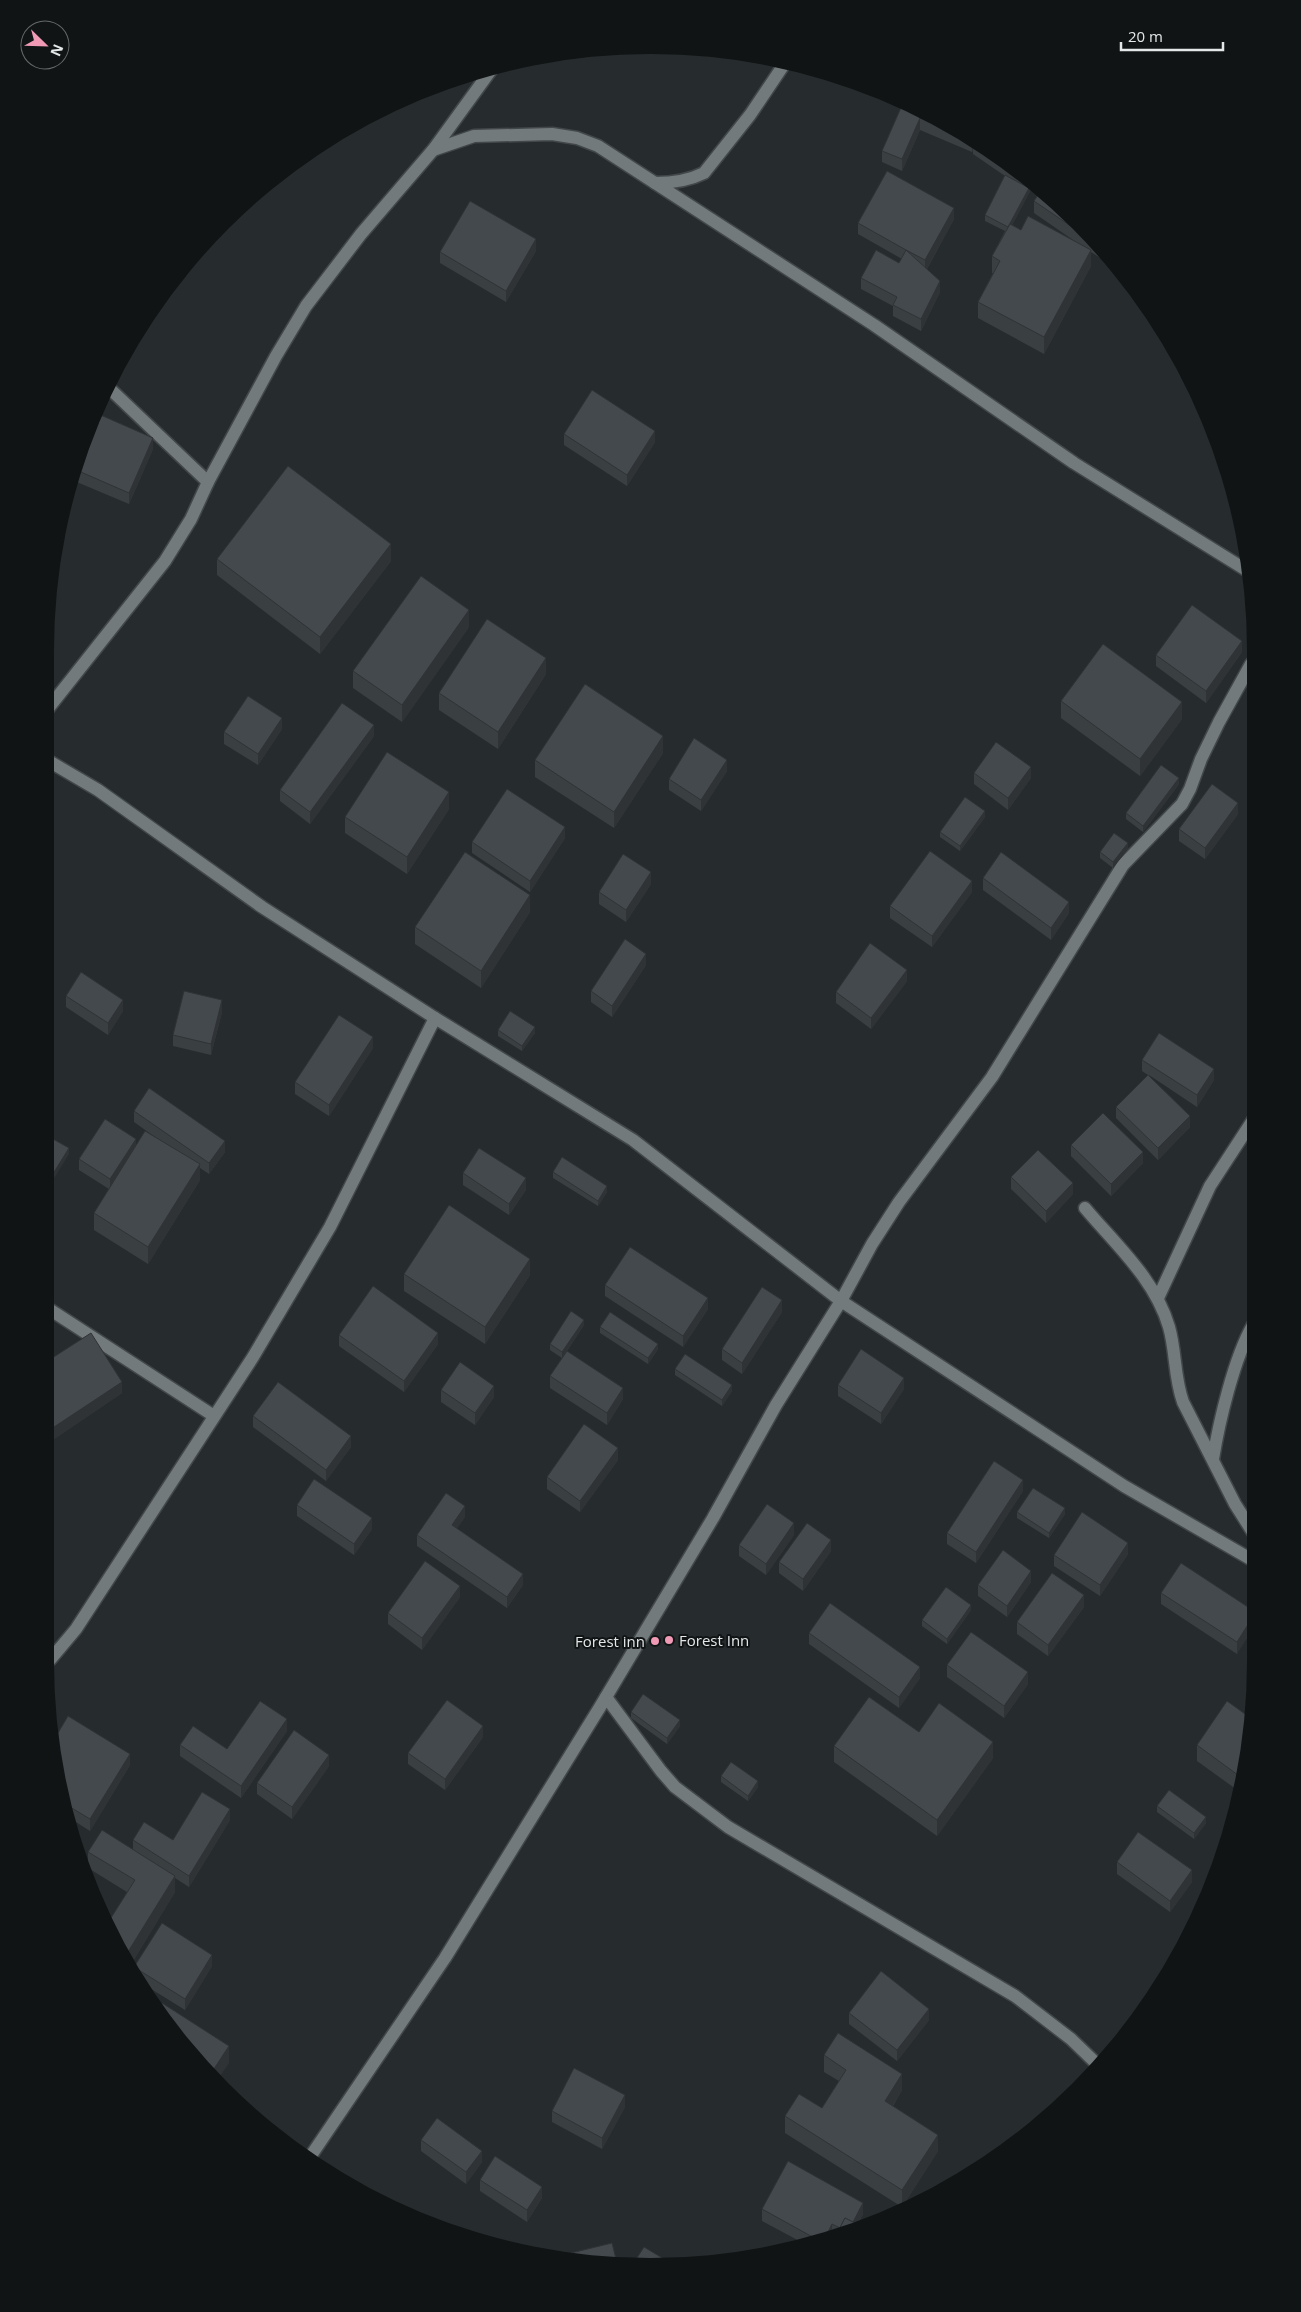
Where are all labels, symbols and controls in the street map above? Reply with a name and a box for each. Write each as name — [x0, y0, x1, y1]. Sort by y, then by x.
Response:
north arrow — [20, 20, 70, 70]
scale bar — [1121, 20, 1224, 52]
text: 20 m — [1128, 26, 1163, 46]
text: N — [46, 41, 68, 59]
place label: Forest Inn — [679, 1630, 749, 1650]
place label: Forest inn — [575, 1631, 645, 1651]
marker: Forest Inn — [663, 1634, 675, 1646]
marker: Forest inn — [649, 1635, 661, 1647]

